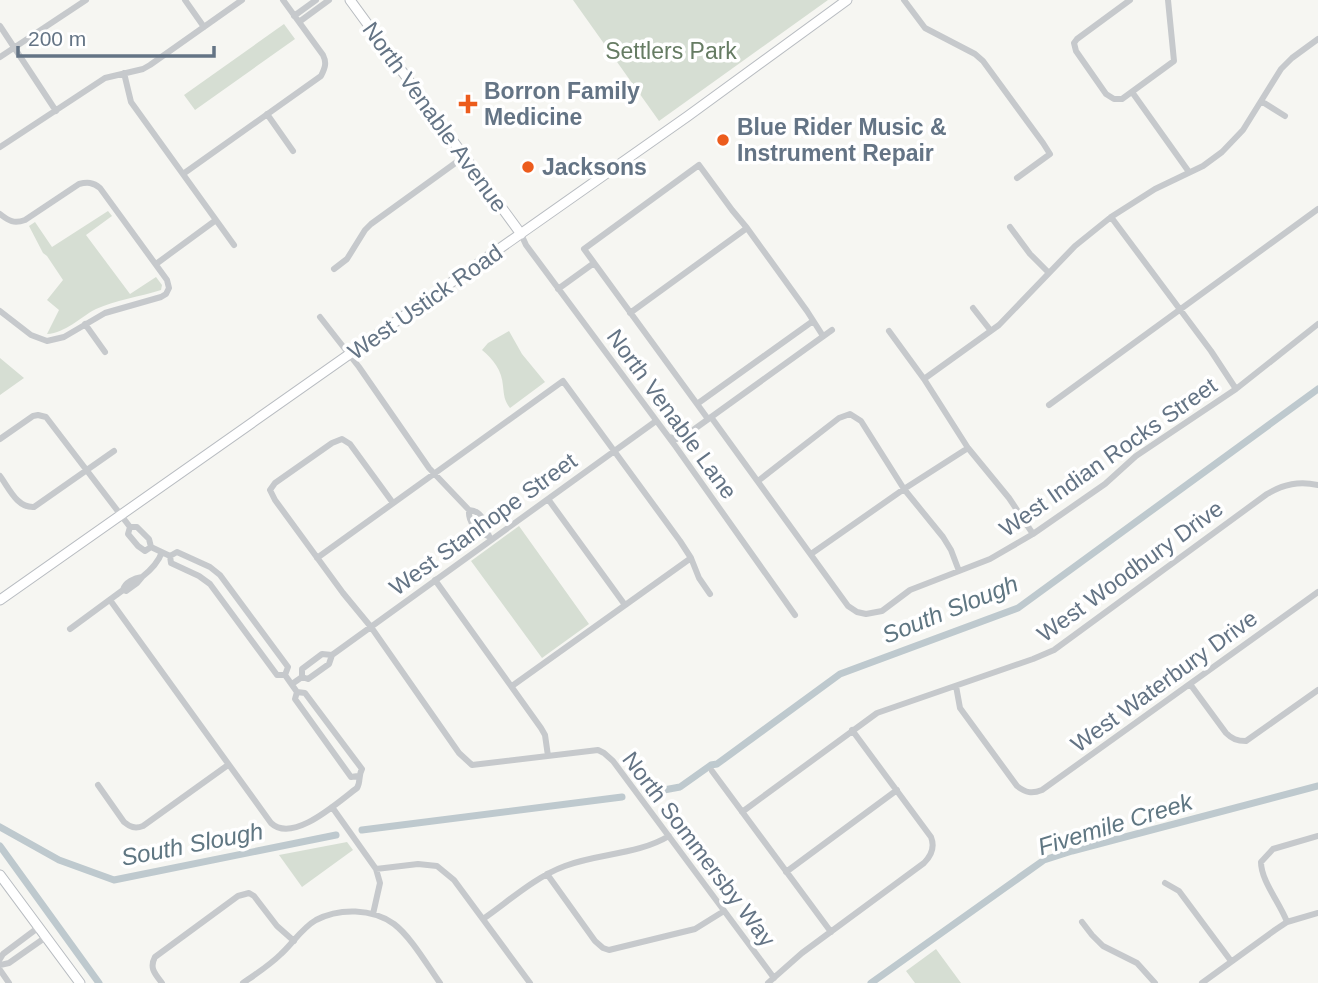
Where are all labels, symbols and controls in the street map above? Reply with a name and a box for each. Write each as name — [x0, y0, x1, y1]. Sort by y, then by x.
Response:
scale bar — [18, 14, 214, 58]
street label: North Venable Avenue — [357, 17, 513, 217]
text: 200 m — [28, 27, 86, 50]
park label: Settlers Park — [605, 38, 737, 64]
place label: Borron Family Medicine — [484, 78, 640, 130]
marker: Borron Family Medicine — [458, 94, 478, 114]
place label: Blue Rider Music & Instrument Repair — [737, 114, 947, 166]
marker: Blue Rider Music & Instrument Repair — [715, 132, 731, 148]
place label: Jacksons — [542, 154, 647, 180]
marker: Jacksons — [520, 159, 536, 175]
street label: West Ustick Road — [343, 239, 507, 365]
street label: North Venable Lane — [602, 324, 742, 504]
street label: West Indian Rocks Street — [994, 372, 1222, 542]
street label: West Stanhope Street — [385, 447, 582, 601]
street label: West Woodbury Drive — [1032, 495, 1228, 647]
water label: South Slough — [878, 569, 1022, 649]
street label: West Waterbury Drive — [1066, 605, 1262, 757]
street label: North Sommersby Way — [617, 747, 781, 952]
water label: Fivemile Creek — [1035, 787, 1197, 860]
water label: South Slough — [119, 817, 265, 871]

